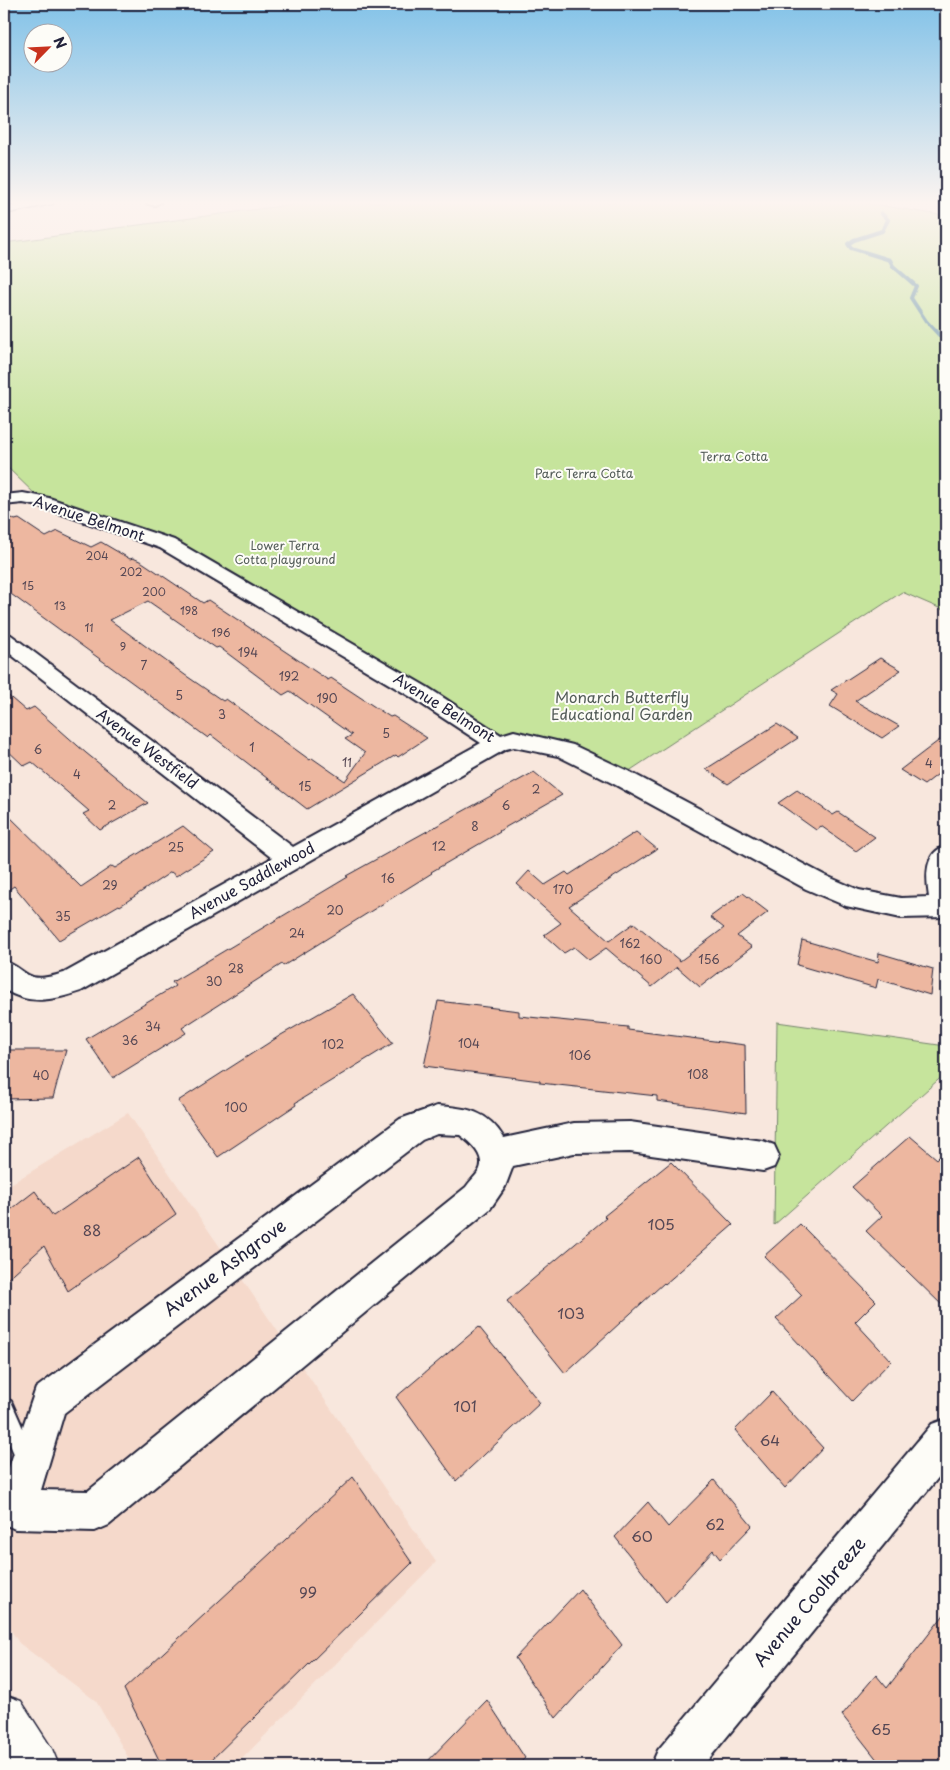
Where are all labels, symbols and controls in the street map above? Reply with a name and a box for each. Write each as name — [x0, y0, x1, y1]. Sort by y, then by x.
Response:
north arrow — [22, 22, 72, 72]
text: N — [48, 33, 72, 52]
park label: Terra Cotta — [700, 447, 769, 465]
park label: Parc Terra Cotta — [535, 464, 634, 482]
street label: Avenue Belmont — [31, 489, 148, 546]
park label: Lower Terra Cotta playground — [234, 536, 336, 568]
house number: 204 — [86, 547, 109, 564]
house number: 202 — [119, 563, 143, 580]
house number: 15 — [22, 577, 34, 594]
house number: 200 — [142, 583, 166, 600]
house number: 13 — [54, 597, 66, 614]
house number: 198 — [180, 602, 198, 619]
house number: 11 — [84, 619, 94, 636]
house number: 196 — [212, 624, 231, 641]
house number: 9 — [120, 638, 126, 655]
house number: 194 — [238, 643, 258, 661]
house number: 7 — [141, 656, 148, 674]
street label: Avenue Belmont — [390, 666, 500, 747]
house number: 192 — [279, 667, 299, 685]
park label: Monarch Butterfly Educational Garden — [551, 685, 693, 725]
house number: 5 — [175, 686, 183, 704]
house number: 190 — [316, 689, 338, 707]
street label: Avenue Westfield — [92, 702, 204, 794]
house number: 3 — [218, 705, 226, 723]
house number: 5 — [382, 724, 390, 742]
house number: 1 — [249, 738, 255, 756]
house number: 6 — [34, 740, 42, 758]
house number: 11 — [342, 753, 352, 771]
house number: 4 — [925, 754, 933, 772]
house number: 4 — [73, 765, 81, 783]
house number: 15 — [298, 777, 312, 795]
house number: 2 — [532, 780, 540, 798]
house number: 2 — [108, 796, 116, 814]
house number: 6 — [502, 796, 510, 814]
house number: 8 — [471, 817, 479, 835]
street label: Avenue Saddlewood — [184, 836, 318, 924]
house number: 12 — [432, 837, 446, 855]
house number: 25 — [168, 838, 184, 856]
house number: 16 — [381, 869, 395, 887]
house number: 29 — [102, 876, 118, 894]
house number: 170 — [553, 880, 574, 898]
house number: 20 — [326, 901, 344, 919]
house number: 35 — [55, 907, 71, 925]
house number: 24 — [289, 924, 305, 942]
house number: 162 — [619, 934, 641, 952]
house number: 160 — [640, 950, 663, 968]
house number: 156 — [698, 950, 720, 968]
house number: 28 — [228, 959, 244, 977]
house number: 30 — [206, 972, 223, 990]
house number: 34 — [145, 1017, 161, 1035]
house number: 36 — [122, 1031, 138, 1049]
house number: 104 — [458, 1034, 480, 1052]
house number: 102 — [322, 1035, 344, 1053]
house number: 106 — [569, 1046, 591, 1064]
house number: 108 — [687, 1065, 709, 1083]
house number: 40 — [33, 1066, 50, 1084]
house number: 100 — [225, 1098, 248, 1116]
street label: Avenue Ashgrove — [157, 1212, 291, 1322]
house number: 105 — [647, 1212, 675, 1235]
house number: 88 — [83, 1218, 101, 1241]
house number: 103 — [557, 1301, 585, 1324]
house number: 101 — [453, 1394, 477, 1417]
house number: 64 — [760, 1428, 780, 1451]
house number: 62 — [705, 1512, 725, 1535]
house number: 60 — [631, 1524, 653, 1547]
street label: Avenue Coolbreeze — [746, 1530, 872, 1672]
house number: 99 — [299, 1580, 317, 1603]
house number: 65 — [871, 1717, 891, 1740]

